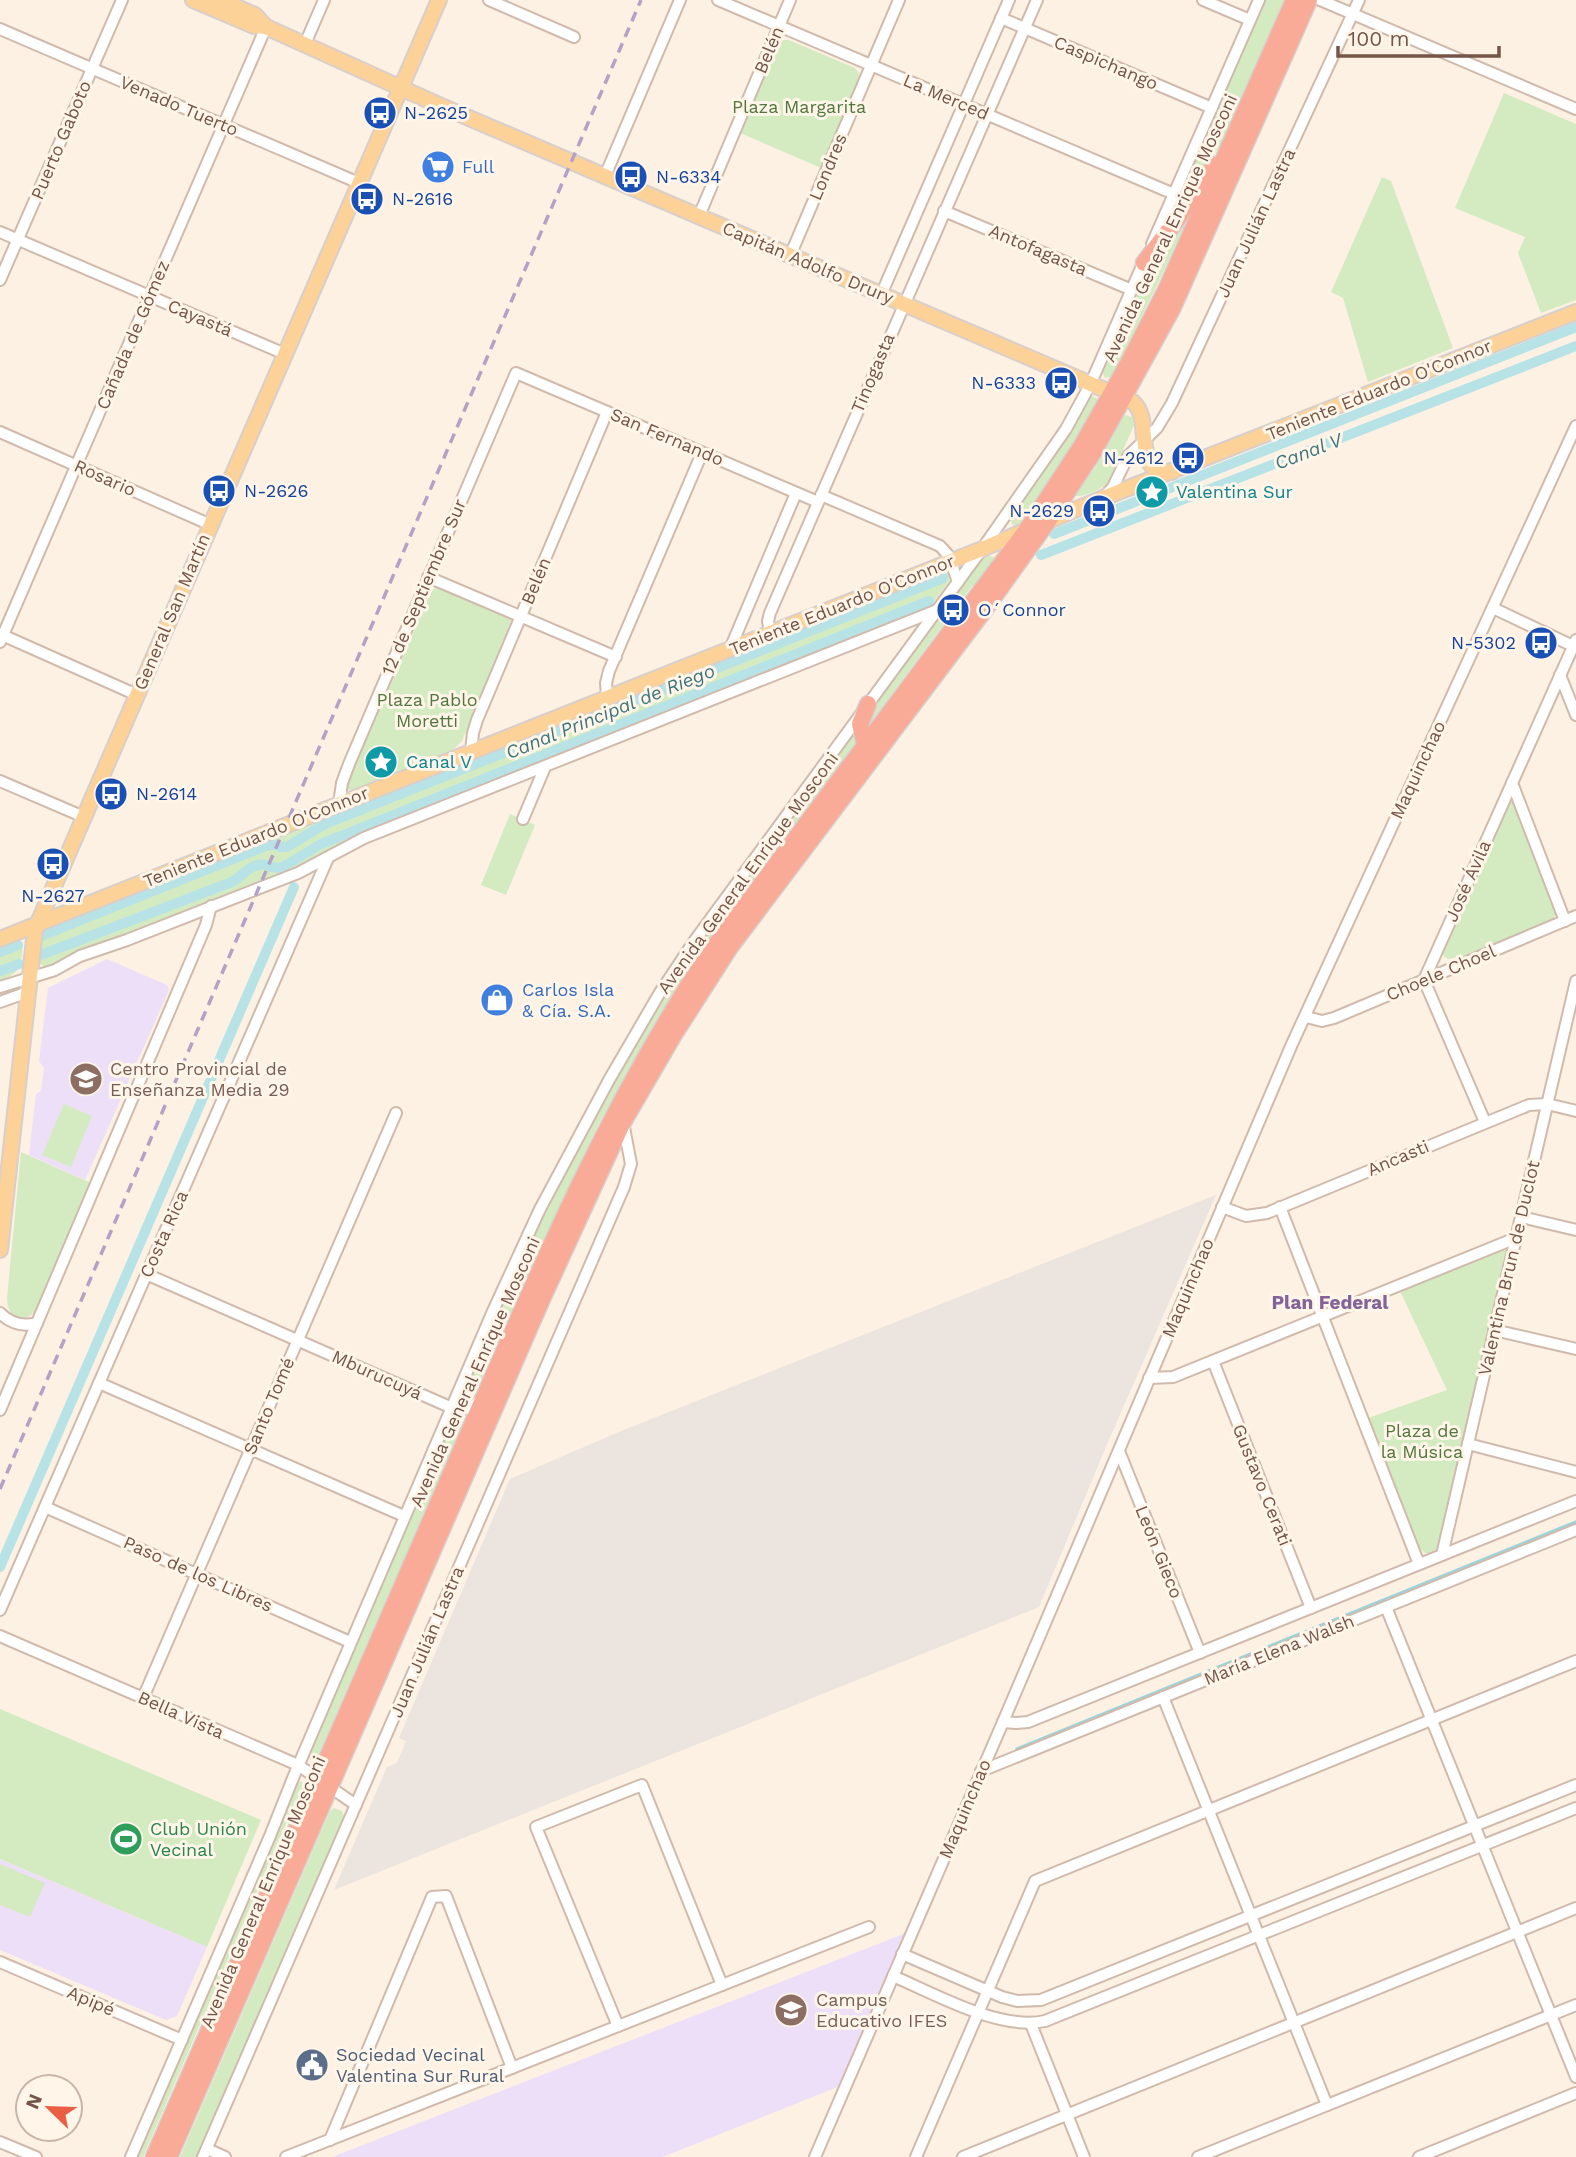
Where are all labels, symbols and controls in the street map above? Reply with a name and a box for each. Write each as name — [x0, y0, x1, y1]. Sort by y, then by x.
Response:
scale bar — [1338, 14, 1499, 58]
street label: Belén — [749, 23, 788, 77]
text: 100 m — [1348, 26, 1410, 51]
street label: Caspichango — [1051, 31, 1161, 94]
street label: La Merced — [900, 69, 992, 124]
street label: Venado Tuerto — [117, 71, 242, 140]
street label: Puerto Gaboto — [26, 77, 95, 202]
street label: Avenida General Enrique Mosconi — [1098, 90, 1241, 365]
bus stop icon: N-2625 — [361, 94, 399, 132]
park label: Plaza Margarita — [732, 96, 866, 117]
place label: N-2625 — [404, 102, 468, 123]
street label: Londres — [804, 130, 851, 203]
street label: Juan Julián Lastra — [1212, 145, 1299, 301]
supermarket icon: Full — [419, 148, 457, 186]
place label: Full — [462, 156, 495, 177]
bus stop icon: N-6334 — [612, 158, 650, 196]
place label: N-6334 — [656, 166, 721, 187]
bus stop icon: N-2616 — [348, 180, 386, 218]
place label: N-2616 — [392, 188, 453, 209]
street label: Capitán Adolfo Drury — [719, 217, 898, 308]
street label: Antofagasta — [986, 219, 1091, 280]
street label: Cañada de Gómez — [92, 257, 173, 412]
street label: Cayastá — [165, 294, 236, 341]
street label: Tinogasta — [846, 330, 899, 416]
street label: Teniente Eduardo O'Connor — [1263, 335, 1494, 444]
bus stop icon: N-6333 — [1042, 364, 1080, 402]
place label: N-6333 — [971, 372, 1036, 393]
street label: San Fernando — [607, 403, 727, 470]
water label: Canal V — [1271, 427, 1347, 475]
bus stop icon: N-2612 — [1169, 439, 1207, 477]
place label: N-2612 — [1103, 447, 1164, 468]
street label: Rosario — [71, 455, 139, 500]
bus stop icon: N-2626 — [200, 472, 238, 510]
place icon: Valentina Sur — [1133, 473, 1171, 511]
place label: N-2626 — [244, 480, 309, 501]
place label: Valentina Sur — [1176, 481, 1293, 502]
bus stop icon: N-2629 — [1080, 492, 1118, 530]
street label: 12 de Septiembre Sur — [377, 496, 470, 678]
place label: N-2629 — [1009, 500, 1074, 521]
street label: General San Martín — [129, 530, 214, 693]
street label: Teniente Eduardo O'Connor — [726, 550, 957, 659]
street label: Belén — [516, 554, 555, 608]
bus stop icon: O´Connor — [934, 591, 972, 629]
place label: O´Connor — [978, 599, 1066, 620]
bus stop icon: N-5302 — [1522, 624, 1560, 662]
place label: N-5302 — [1451, 632, 1516, 653]
water label: Canal Principal de Riego — [502, 659, 718, 764]
park label: Plaza Pablo Moretti — [377, 689, 477, 731]
street label: Maquinchao — [1386, 717, 1449, 822]
place icon: Canal V — [362, 743, 400, 781]
street label: Avenida General Enrique Mosconi — [653, 748, 842, 998]
place label: Canal V — [406, 751, 472, 772]
bus stop icon: N-2614 — [92, 775, 130, 813]
street label: Teniente Eduardo O'Connor — [140, 782, 371, 891]
place label: N-2614 — [136, 783, 197, 804]
street label: José Ávila — [1440, 837, 1495, 925]
bus stop icon: N-2627 — [34, 845, 72, 883]
place label: N-2627 — [21, 885, 85, 906]
street label: Choele Choel — [1383, 940, 1499, 1005]
place label: Carlos Isla & Cía. S.A. — [522, 979, 614, 1021]
shop icon: Carlos Isla & Cía. S.A. — [478, 981, 516, 1019]
place label: Centro Provincial de Enseñanza Media 29 — [110, 1058, 290, 1100]
school or university icon: Centro Provincial de Enseñanza Media 29 — [67, 1060, 105, 1098]
street label: Ancasti — [1364, 1135, 1432, 1180]
street label: Valentina Brun de Duclot — [1474, 1158, 1544, 1378]
street label: Costa Rica — [135, 1187, 192, 1281]
street label: Avenida General Enrique Mosconi — [405, 1234, 544, 1510]
street label: Maquinchao — [1157, 1235, 1218, 1341]
district label: Plan Federal — [1271, 1291, 1389, 1314]
street label: Mburucuyá — [329, 1345, 426, 1404]
street label: Santo Tomé — [239, 1354, 298, 1458]
park label: Plaza de la Música — [1381, 1420, 1463, 1462]
street label: Gustavo Cerati — [1229, 1421, 1296, 1549]
street label: León Gieco — [1131, 1502, 1188, 1601]
street label: Paso de los Libres — [120, 1531, 276, 1616]
street label: Juan Julián Lastra — [385, 1563, 468, 1721]
street label: María Elena Walsh — [1201, 1610, 1357, 1689]
street label: Bella Vista — [135, 1686, 228, 1743]
street label: Avenida General Enrique Mosconi — [196, 1753, 330, 2031]
street label: Maquinchao — [934, 1756, 995, 1862]
place label: Club Unión Vecinal — [150, 1818, 247, 1860]
sports icon: Club Unión Vecinal — [107, 1820, 145, 1858]
street label: Apipé — [64, 1981, 118, 2020]
place label: Campus Educativo IFES — [816, 1989, 947, 2031]
school or university icon: Campus Educativo IFES — [772, 1991, 810, 2029]
place label: Sociedad Vecinal Valentina Sur Rural — [336, 2044, 505, 2086]
public building icon: Sociedad Vecinal Valentina Sur Rural — [293, 2046, 331, 2084]
north arrow — [14, 2073, 84, 2143]
text: N — [20, 2091, 47, 2113]

